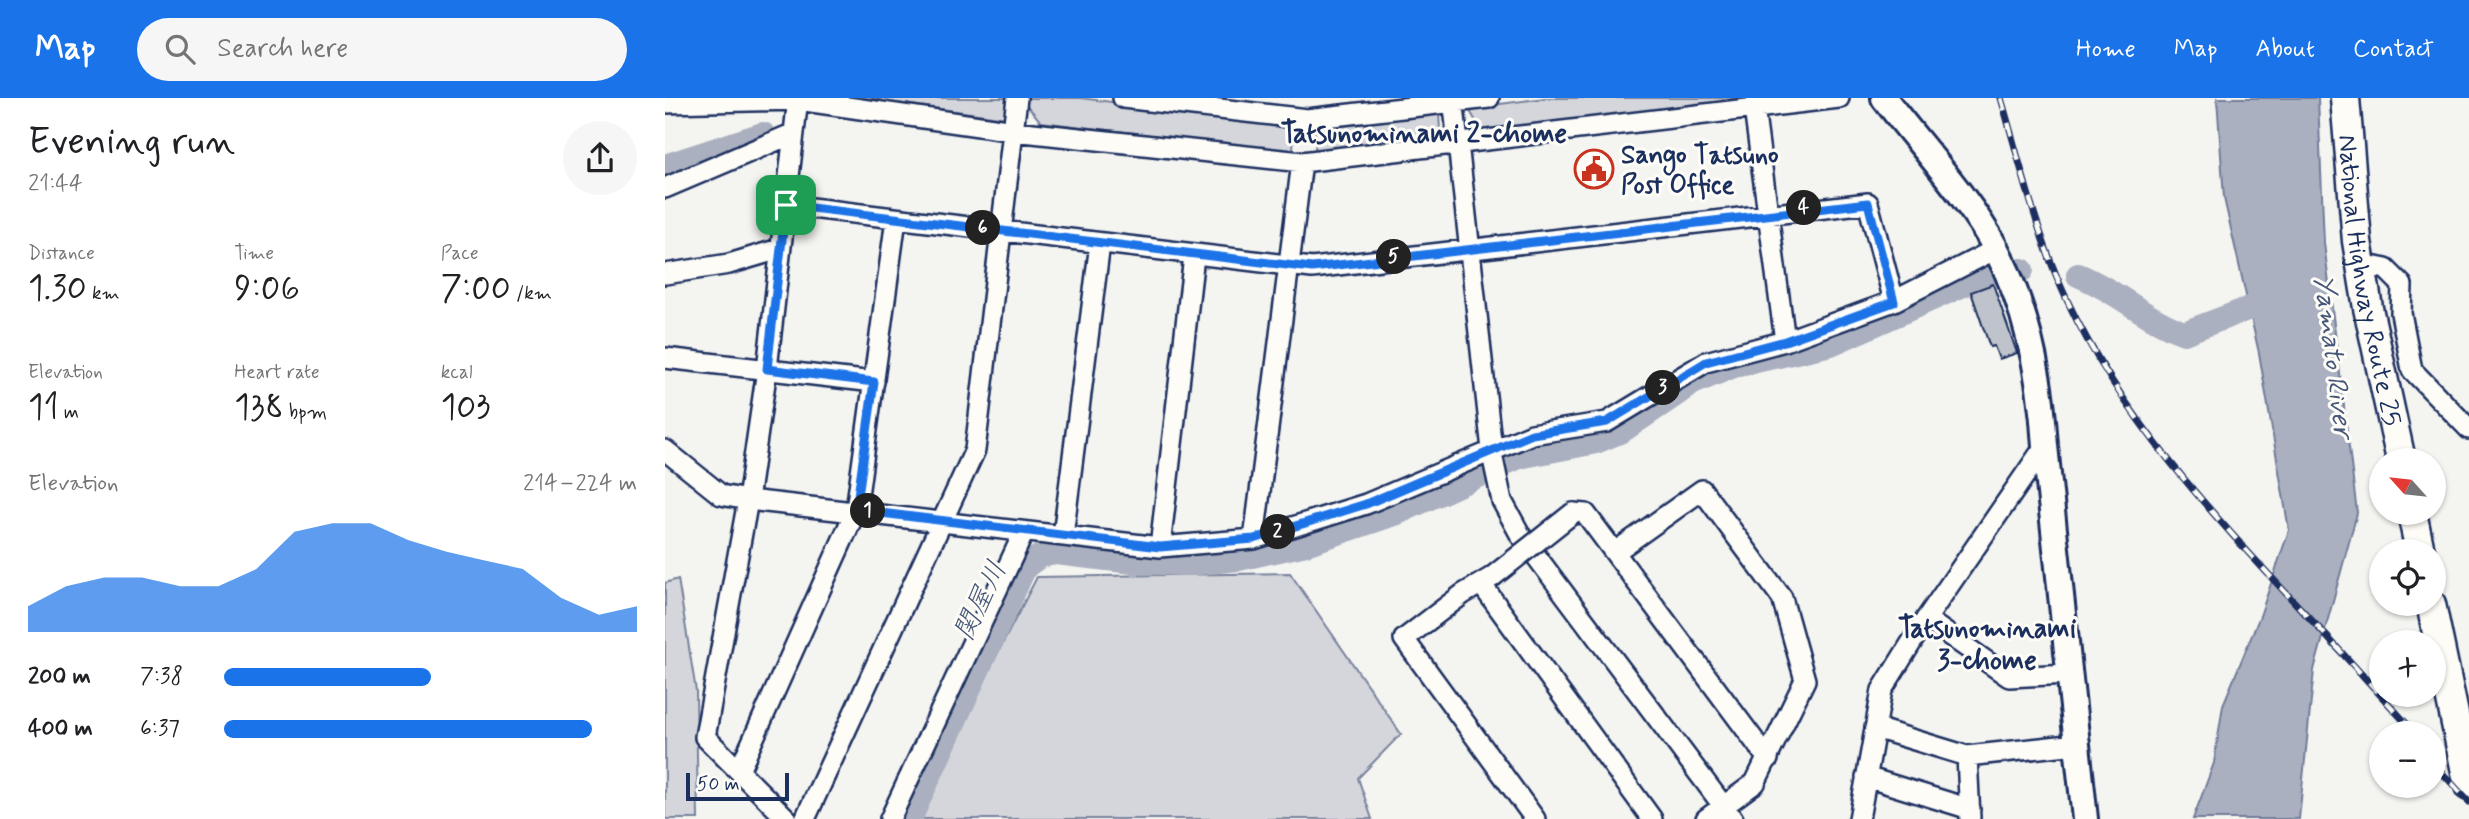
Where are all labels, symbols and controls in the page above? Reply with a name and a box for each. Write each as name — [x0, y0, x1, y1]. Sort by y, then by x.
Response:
search box — [137, 18, 627, 81]
text: Map — [35, 27, 95, 71]
icon: search — [161, 30, 199, 68]
text: Search here — [217, 32, 348, 66]
text: Home — [2076, 34, 2136, 65]
text: Map — [2174, 34, 2218, 65]
text: About — [2256, 34, 2315, 65]
text: Contact — [2353, 34, 2434, 65]
district label: Tatsunominami 2-chome — [1281, 116, 1567, 153]
text: Evening run — [28, 118, 235, 167]
button: share — [563, 121, 637, 195]
street label: National Highway Route 25 — [2329, 133, 2408, 429]
place label: Sango Tatsuno Post Office — [1621, 139, 1779, 203]
public building icon: Sango Tatsuno Post Office — [1573, 148, 1615, 190]
text: 21:44 — [28, 169, 83, 199]
pin — [756, 175, 816, 235]
icon: arrive — [767, 186, 805, 224]
pin: 4 — [1787, 190, 1821, 226]
text: 4 — [1798, 195, 1809, 220]
pin: 6 — [965, 211, 1001, 246]
text: 6 — [978, 215, 987, 240]
pin: 5 — [1377, 240, 1411, 274]
text: Distance — [28, 241, 95, 266]
text: Time — [234, 241, 274, 266]
text: Pace — [441, 241, 478, 266]
text: 5 — [1388, 244, 1399, 269]
text: 1.30 — [28, 266, 87, 312]
text: 9:06 — [234, 266, 300, 312]
text: 7:00 — [441, 266, 511, 312]
water label: Yamato River — [2304, 273, 2361, 444]
text: km — [87, 281, 120, 306]
text: /km — [511, 281, 552, 306]
text: Elevation — [28, 360, 103, 385]
text: Heart rate — [234, 360, 320, 385]
text: kcal — [441, 360, 473, 385]
pin: 3 — [1646, 370, 1681, 406]
text: 3 — [1658, 375, 1667, 400]
text: 11 — [28, 385, 59, 431]
text: 138 — [234, 385, 284, 431]
text: 103 — [441, 385, 491, 431]
text: m — [59, 400, 79, 425]
text: bpm — [284, 400, 327, 425]
north arrow — [2369, 448, 2447, 525]
map controls — [2369, 448, 2446, 798]
text: Elevation — [28, 469, 119, 499]
text: 214–224 m — [523, 469, 637, 499]
pin: 1 — [851, 494, 885, 528]
text: 1 — [863, 498, 872, 523]
pin: 2 — [1261, 514, 1295, 550]
text: 2 — [1273, 519, 1282, 544]
button: locate — [2369, 539, 2446, 616]
water label: 関屋川 — [946, 555, 1016, 647]
district label: Tatsunominami 3-chome — [1898, 611, 2076, 680]
button: + — [2369, 630, 2446, 707]
text: 200 m — [28, 662, 91, 692]
text: 7:38 — [140, 662, 183, 692]
text: 400 m — [28, 714, 93, 744]
text: 6:37 — [140, 714, 180, 744]
button: − — [2369, 721, 2446, 798]
scale bar — [686, 770, 789, 802]
text: 50 m — [697, 772, 740, 797]

